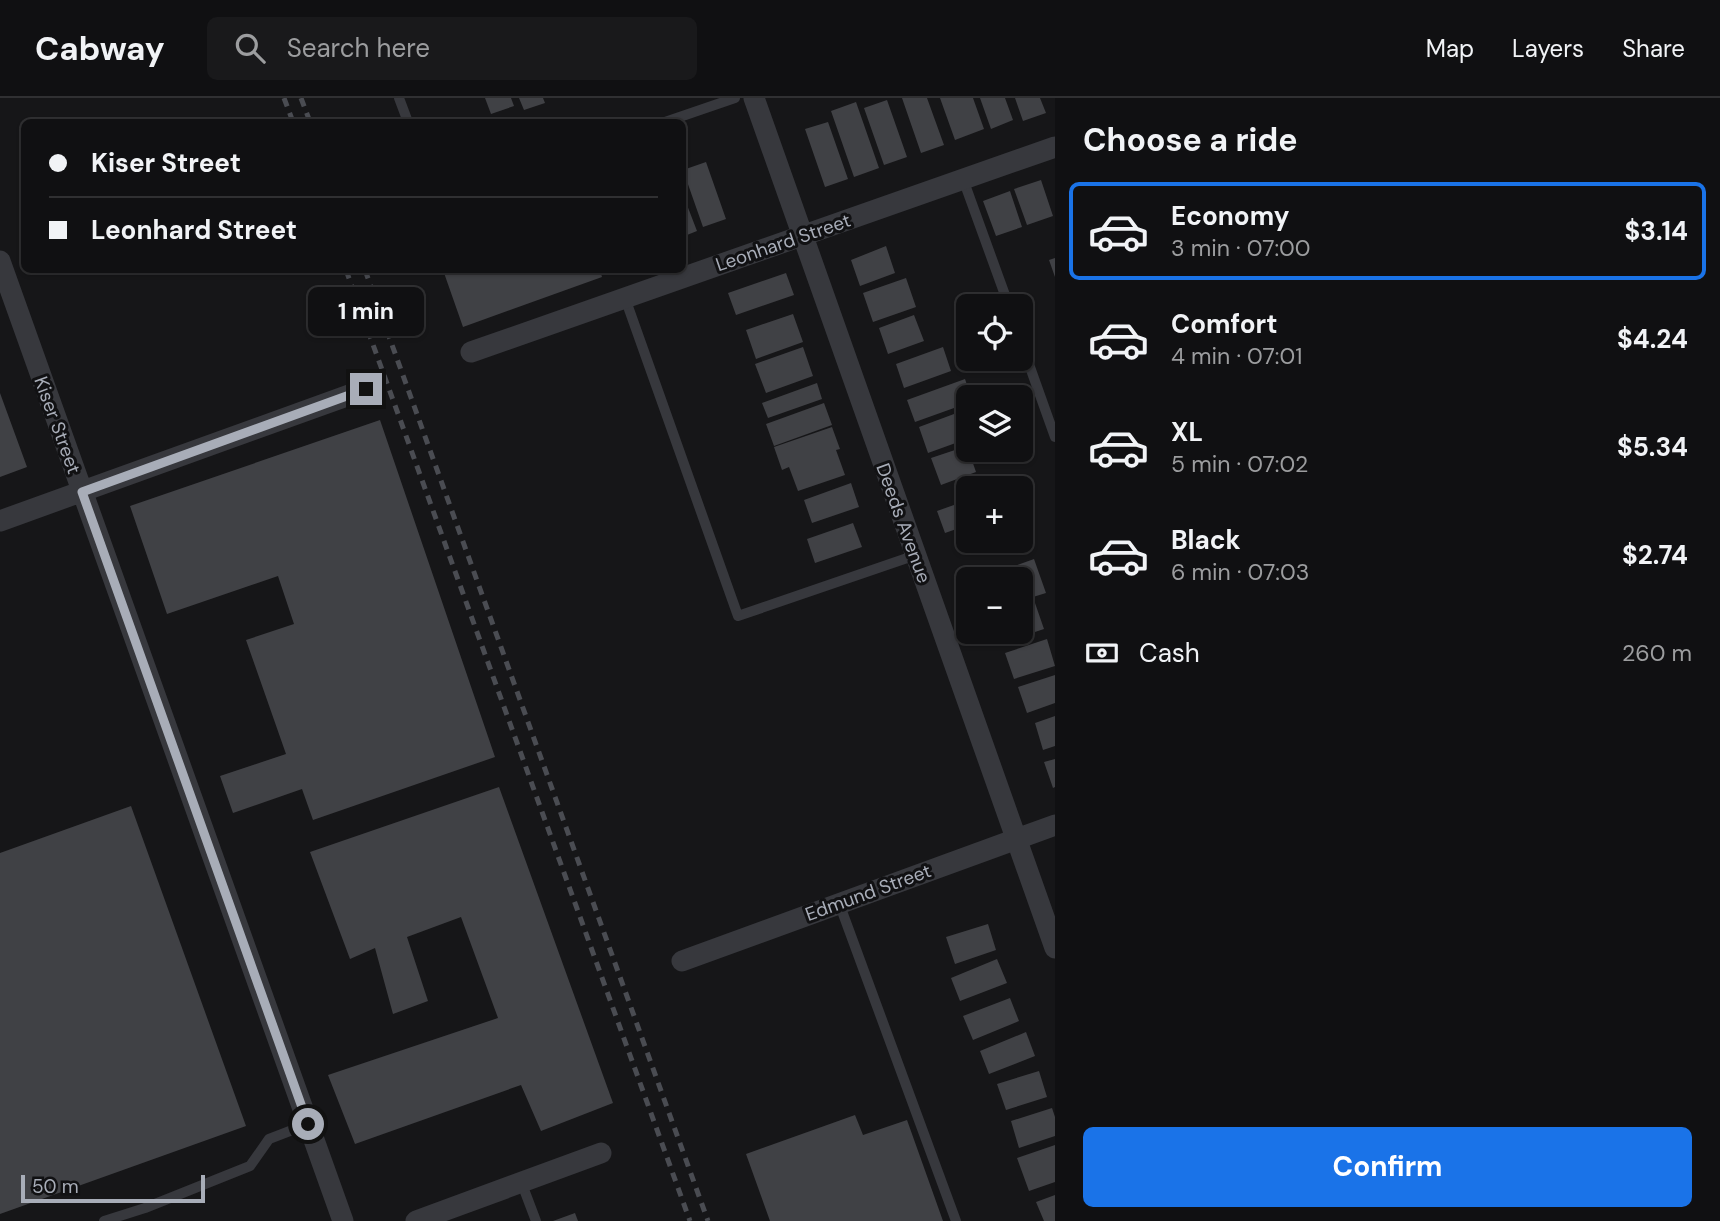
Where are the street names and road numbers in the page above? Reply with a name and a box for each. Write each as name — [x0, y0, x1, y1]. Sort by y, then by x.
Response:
street label: Leonhard Street — [712, 208, 854, 277]
street label: Kiser Street — [28, 373, 87, 477]
street label: Deeds Avenue — [870, 460, 937, 587]
street label: Edmund Street — [802, 858, 935, 927]

